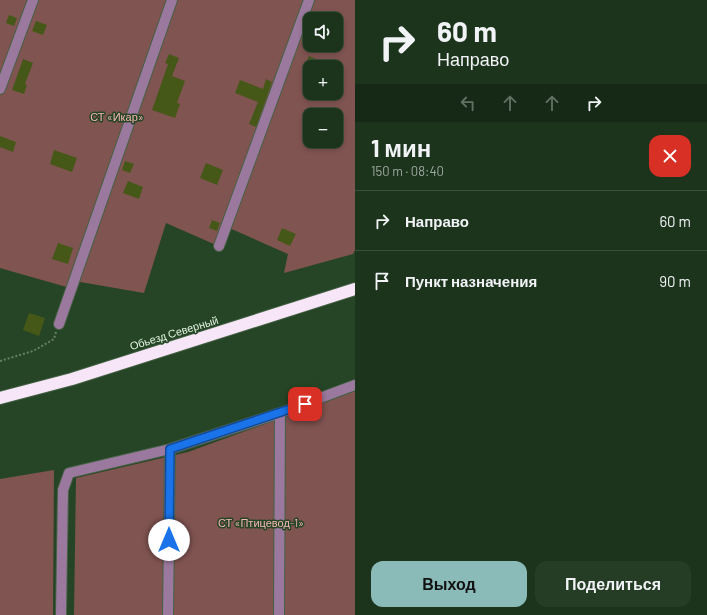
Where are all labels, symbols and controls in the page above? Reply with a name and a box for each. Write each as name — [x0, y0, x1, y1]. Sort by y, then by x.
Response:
map controls — [303, 12, 343, 148]
button: sound — [303, 12, 343, 52]
text: 60 m — [437, 14, 497, 48]
icon: right — [371, 16, 423, 68]
text: Направо — [437, 48, 509, 70]
button: + — [303, 60, 343, 100]
icon: left — [457, 92, 479, 114]
icon: ahead — [499, 92, 521, 114]
icon: ahead — [541, 92, 563, 114]
icon: right — [583, 92, 605, 114]
button: − — [303, 108, 343, 148]
park label: СТ «Икар» — [90, 110, 144, 123]
text: 1 мин — [371, 133, 431, 162]
button: close — [649, 135, 691, 177]
text: 150 m · 08:40 — [371, 163, 444, 179]
icon: right — [371, 210, 393, 232]
text: Направо — [405, 212, 469, 230]
text: 60 m — [659, 212, 691, 230]
icon: arrive — [371, 270, 393, 292]
text: Пункт назначения — [405, 272, 537, 290]
text: 90 m — [659, 272, 691, 290]
street label: Обьезд Северный — [128, 313, 220, 352]
pin — [288, 387, 322, 421]
icon: arrive — [294, 393, 316, 415]
park label: СТ «Птицевод-1» — [218, 516, 304, 529]
position arrow — [148, 519, 190, 561]
button: Выход — [371, 561, 527, 607]
button: Поделиться — [535, 561, 691, 607]

